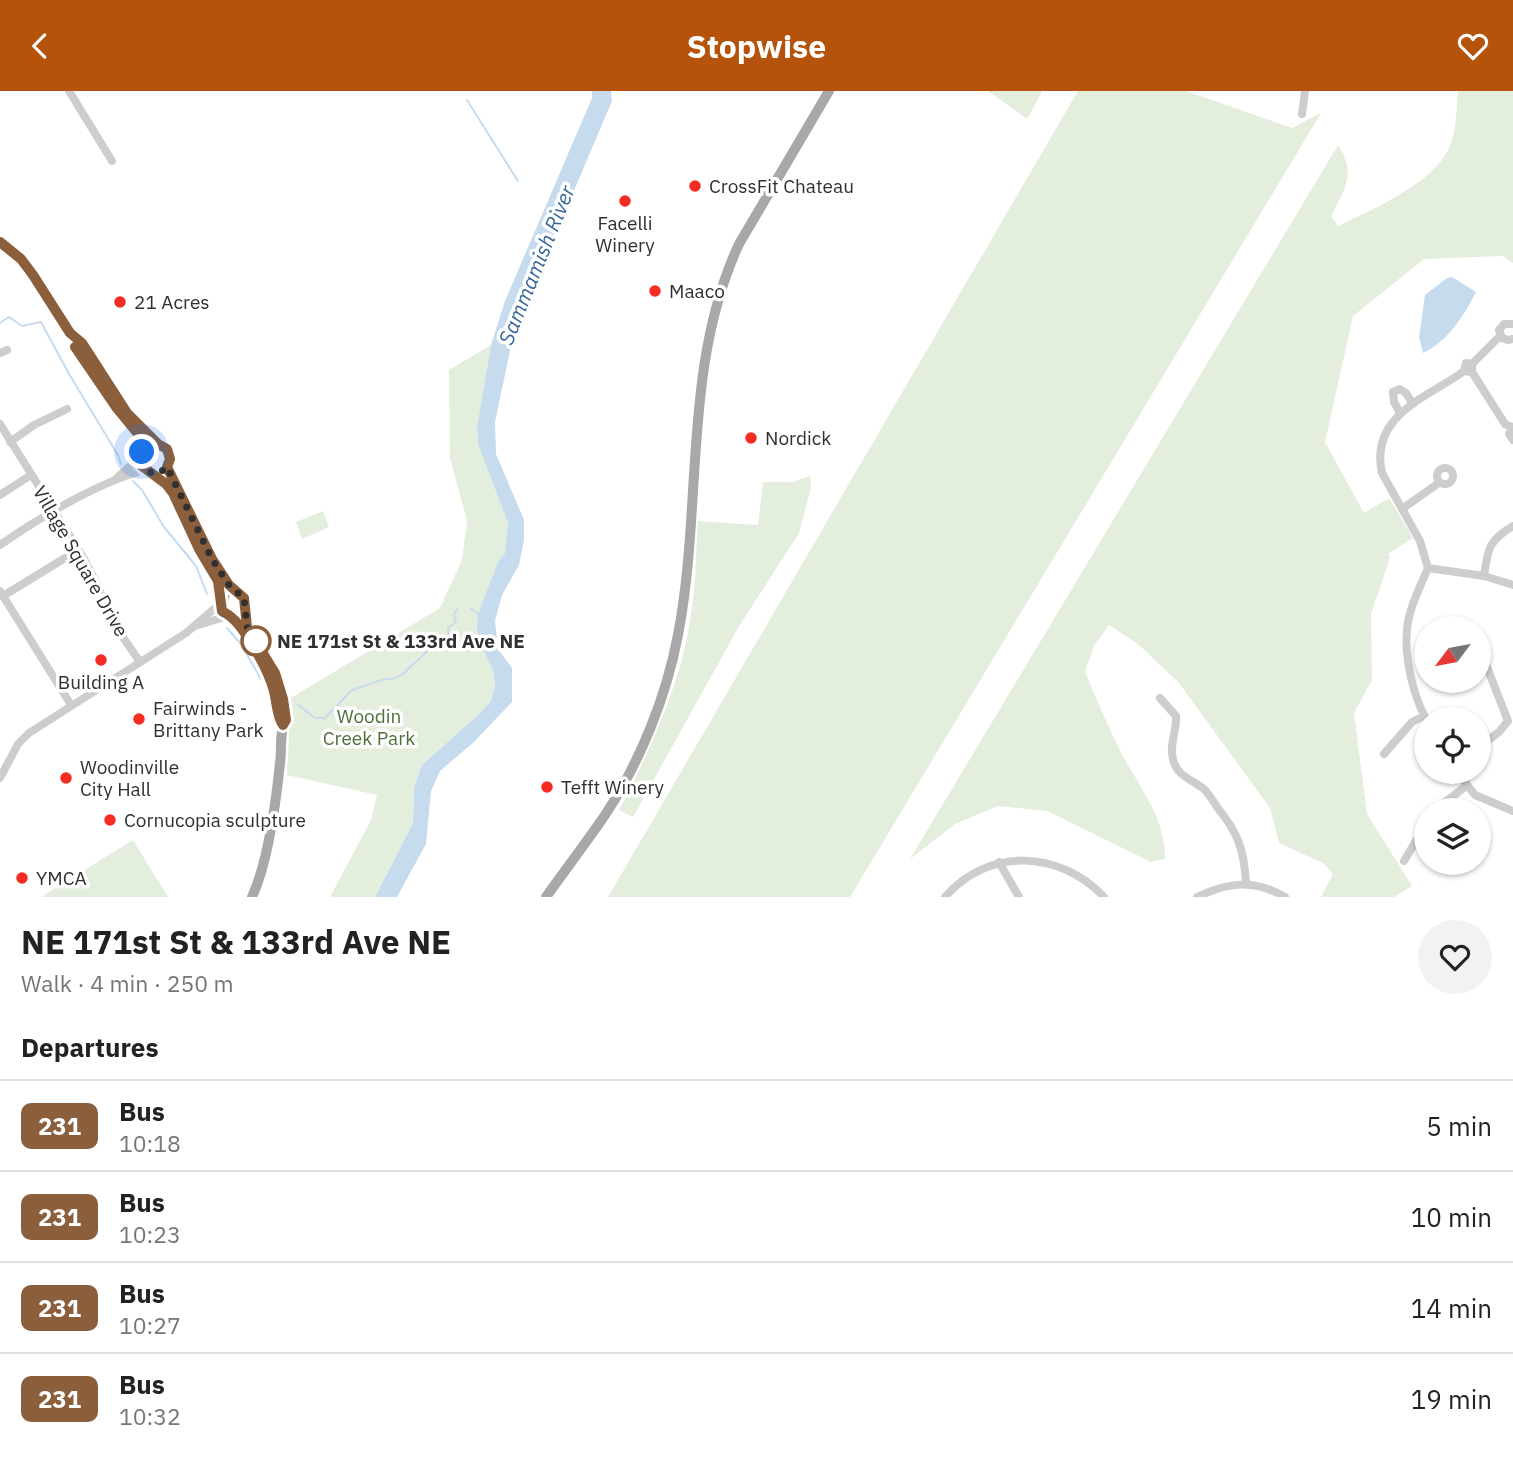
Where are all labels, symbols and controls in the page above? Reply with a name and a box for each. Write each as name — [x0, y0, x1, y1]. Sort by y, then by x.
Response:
text: Stopwise — [687, 25, 826, 67]
icon: back — [21, 27, 59, 65]
icon: heart — [1454, 27, 1492, 65]
place label: CrossFit Chateau — [709, 174, 854, 198]
marker: CrossFit Chateau — [687, 178, 703, 194]
water label: Sammamish River — [491, 180, 581, 349]
marker: Facelli Winery — [617, 193, 633, 209]
place label: Facelli Winery — [595, 211, 655, 257]
place label: Maaco — [669, 279, 725, 303]
marker: Maaco — [647, 283, 663, 299]
place label: 21 Acres — [134, 290, 210, 314]
marker: 21 Acres — [112, 294, 128, 310]
place label: Nordick — [765, 426, 831, 450]
marker: Nordick — [743, 430, 759, 446]
your location — [124, 434, 159, 469]
street label: Village Square Drive — [28, 481, 134, 641]
north arrow — [1414, 616, 1491, 693]
map controls — [1414, 616, 1491, 875]
marker: NE 171st St & 133rd Ave NE — [241, 626, 271, 656]
place label: NE 171st St & 133rd Ave NE — [277, 629, 525, 653]
marker: Building A — [93, 652, 109, 668]
place label: Building A — [58, 670, 144, 694]
place label: Fairwinds - Brittany Park — [153, 696, 264, 742]
park label: Woodin Creek Park — [323, 704, 415, 750]
button: locate — [1414, 707, 1491, 784]
marker: Fairwinds - Brittany Park — [131, 711, 147, 727]
place label: Woodinville City Hall — [80, 755, 179, 801]
marker: Woodinville City Hall — [58, 770, 74, 786]
place label: Tefft Winery — [561, 775, 665, 799]
marker: Tefft Winery — [539, 779, 555, 795]
button: layers — [1414, 798, 1491, 875]
place label: Cornucopia sculpture — [124, 808, 306, 832]
marker: Cornucopia sculpture — [102, 812, 118, 828]
place label: YMCA — [36, 866, 87, 890]
marker: YMCA — [14, 870, 30, 886]
text: NE 171st St & 133rd Ave NE — [21, 920, 451, 963]
button: heart — [1418, 920, 1492, 994]
text: Walk · 4 min · 250 m — [21, 968, 234, 998]
text: Departures — [21, 1030, 159, 1064]
text: Bus — [119, 1094, 165, 1128]
text: 5 min — [1426, 1109, 1492, 1143]
text: 231 — [38, 1110, 81, 1142]
text: 10:18 — [119, 1128, 181, 1158]
text: Bus — [119, 1185, 165, 1219]
text: 10 min — [1411, 1200, 1492, 1234]
text: 231 — [38, 1201, 81, 1233]
text: 10:23 — [119, 1219, 181, 1249]
text: Bus — [119, 1276, 165, 1310]
text: 14 min — [1411, 1291, 1492, 1325]
text: 231 — [38, 1292, 81, 1324]
text: 10:27 — [119, 1310, 181, 1340]
text: Bus — [119, 1367, 165, 1401]
text: 19 min — [1411, 1382, 1492, 1416]
text: 231 — [38, 1383, 81, 1415]
text: 10:32 — [119, 1401, 181, 1431]

